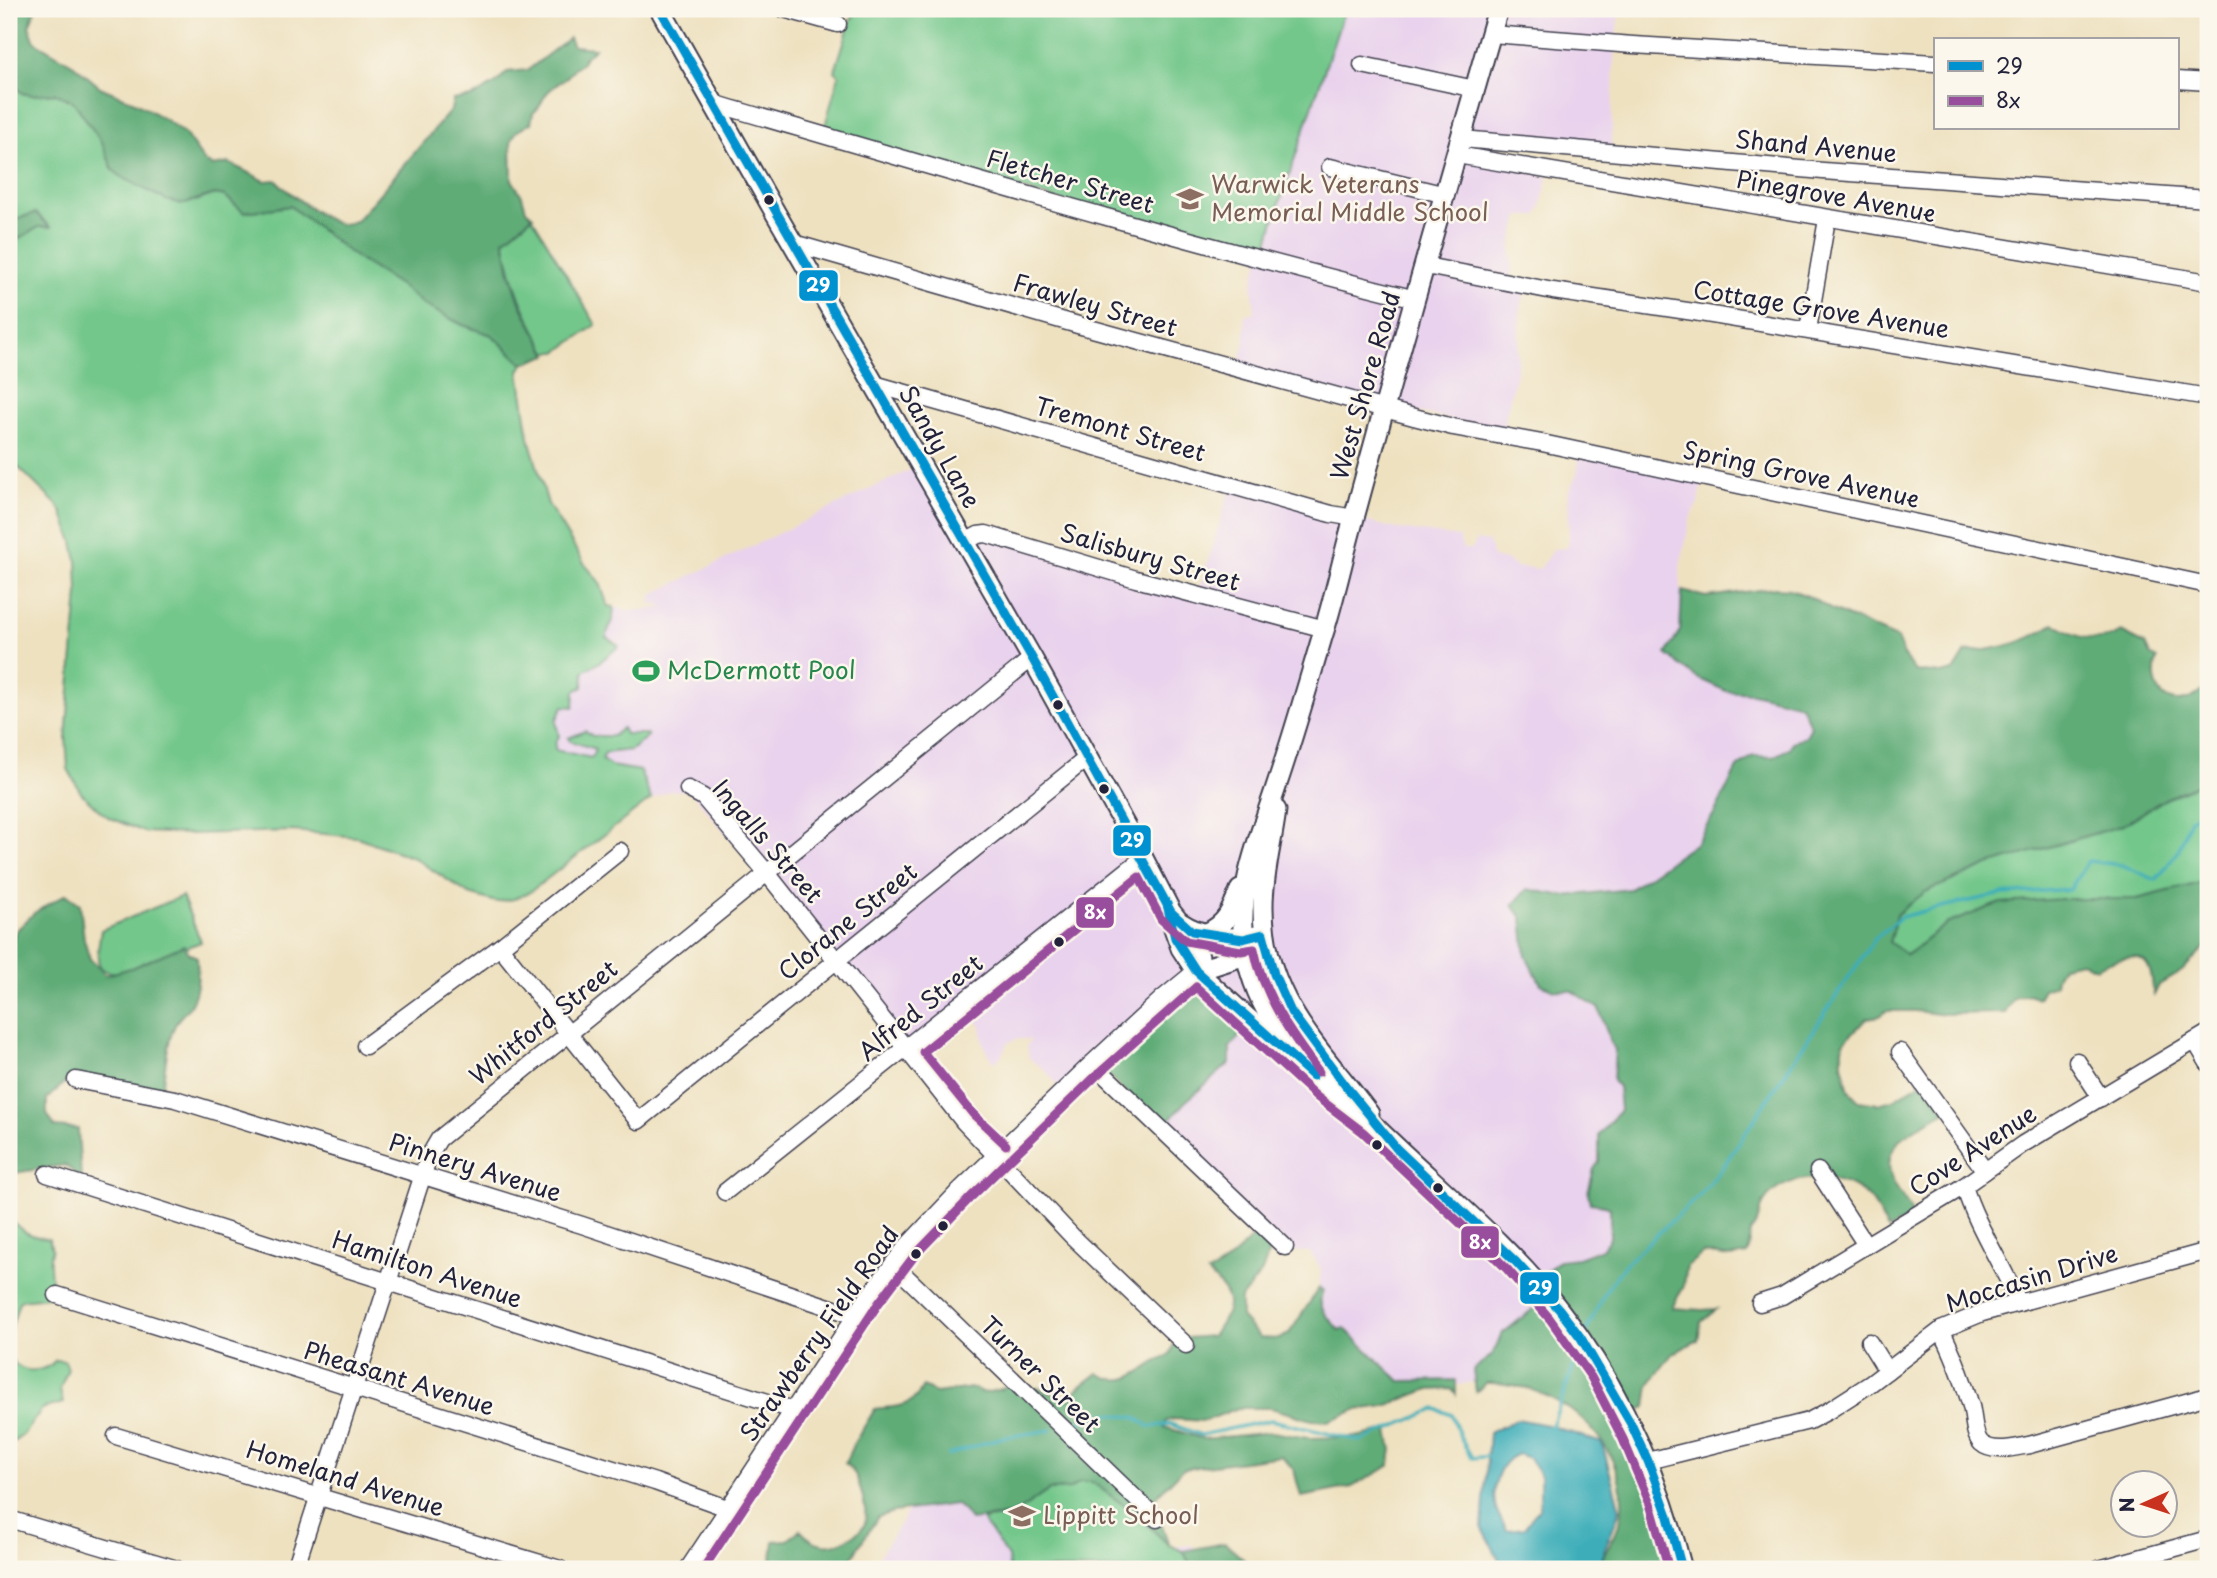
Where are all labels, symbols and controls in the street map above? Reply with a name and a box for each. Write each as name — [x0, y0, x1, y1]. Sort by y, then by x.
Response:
legend — [1934, 38, 2178, 130]
text: 29 — [1996, 49, 2023, 81]
text: 8x — [1996, 83, 2021, 115]
street label: Shand Avenue — [1734, 120, 1899, 170]
street label: Fletcher Street — [983, 139, 1158, 221]
street label: Pinegrove Avenue — [1734, 160, 1939, 230]
place label: Warwick Veterans Memorial Middle School — [1211, 165, 1489, 229]
school or university icon: Warwick Veterans Memorial Middle School — [1175, 184, 1205, 214]
unlabelled marker — [762, 193, 776, 207]
street label: Frawley Street — [1009, 263, 1182, 345]
line badge: 29 — [798, 269, 839, 302]
text: 29 — [806, 270, 830, 298]
street label: Cottage Grove Avenue — [1691, 270, 1952, 346]
street label: West Shore Road — [1320, 287, 1408, 484]
street label: Sandy Lane — [891, 378, 990, 514]
street label: Tremont Street — [1031, 387, 1210, 470]
street label: Spring Grove Avenue — [1680, 430, 1923, 516]
street label: Salisbury Street — [1056, 513, 1245, 599]
place label: McDermott Pool — [667, 651, 856, 687]
sports icon: McDermott Pool — [631, 656, 661, 686]
unlabelled marker — [1051, 698, 1065, 712]
street label: Ingalls Street — [705, 771, 833, 911]
unlabelled marker — [1097, 782, 1111, 796]
line badge: 29 — [1112, 824, 1152, 857]
text: 29 — [1120, 825, 1144, 853]
street label: Clorane Street — [769, 853, 924, 988]
line badge: 8x — [1075, 896, 1115, 929]
text: 8x — [1084, 897, 1107, 925]
unlabelled marker — [1052, 935, 1066, 949]
street label: Alfred Street — [850, 945, 990, 1068]
street label: Whitford Street — [461, 950, 625, 1093]
street label: Cove Avenue — [1901, 1095, 2043, 1204]
street label: Pinnery Avenue — [385, 1123, 566, 1209]
unlabelled marker — [1370, 1138, 1384, 1152]
unlabelled marker — [1431, 1181, 1445, 1195]
street label: Strawberry Field Road — [730, 1218, 907, 1448]
unlabelled marker — [936, 1219, 950, 1233]
street label: Hamilton Avenue — [328, 1220, 527, 1316]
line badge: 8x — [1460, 1225, 1500, 1259]
text: 8x — [1469, 1227, 1492, 1255]
street label: Moccasin Drive — [1941, 1234, 2122, 1320]
unlabelled marker — [909, 1247, 923, 1261]
line badge: 29 — [1519, 1271, 1560, 1305]
text: 29 — [1528, 1273, 1552, 1301]
street label: Turner Street — [973, 1307, 1110, 1440]
street label: Pheasant Avenue — [300, 1331, 499, 1423]
street label: Homeland Avenue — [242, 1430, 449, 1524]
north arrow — [2108, 1470, 2178, 1540]
place label: Lippitt School — [1043, 1496, 1199, 1532]
text: N — [2112, 1497, 2140, 1513]
school or university icon: Lippitt School — [1007, 1501, 1037, 1531]

